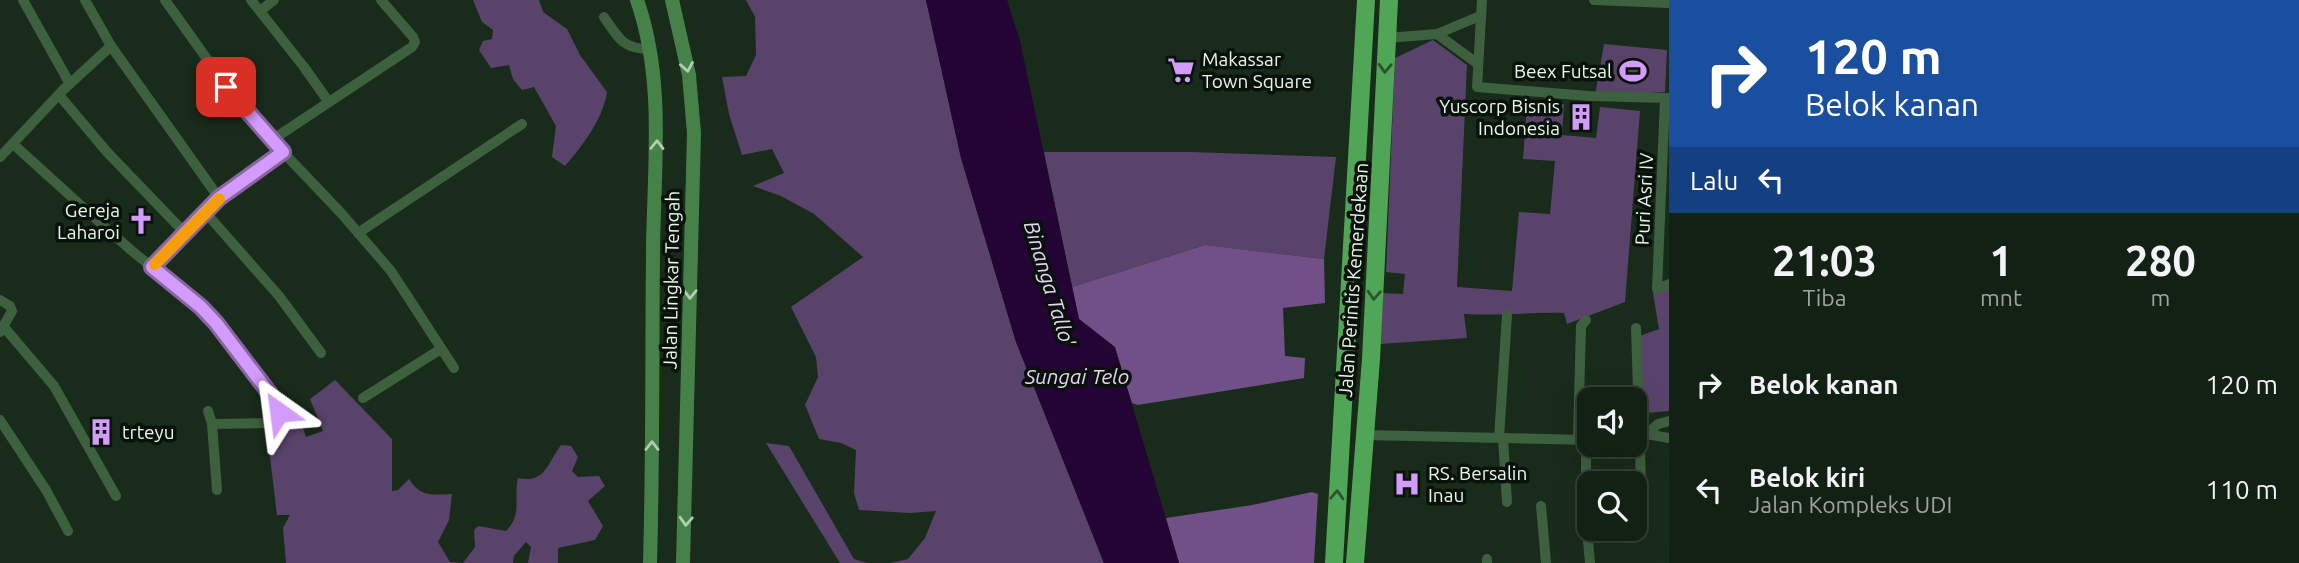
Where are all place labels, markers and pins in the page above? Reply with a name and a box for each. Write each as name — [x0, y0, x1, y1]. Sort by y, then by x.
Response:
place label: Makassar Town Square — [1202, 48, 1312, 92]
supermarket icon: Makassar Town Square — [1166, 55, 1196, 85]
sports icon: Beex Futsal — [1618, 56, 1648, 86]
pin — [196, 57, 256, 117]
place label: Beex Futsal — [1514, 60, 1612, 82]
place label: Yuscorp Bisnis Indonesia — [1439, 95, 1560, 139]
building icon: Yuscorp Bisnis Indonesia — [1566, 102, 1596, 132]
place label: Gereja Laharoi — [57, 199, 120, 243]
church icon: Gereja Laharoi — [126, 206, 156, 236]
building icon: trteyu — [86, 417, 116, 447]
place label: trteyu — [122, 421, 175, 443]
place label: RS. Bersalin Inau — [1428, 462, 1527, 506]
hospital icon: RS. Bersalin Inau — [1392, 469, 1422, 499]

